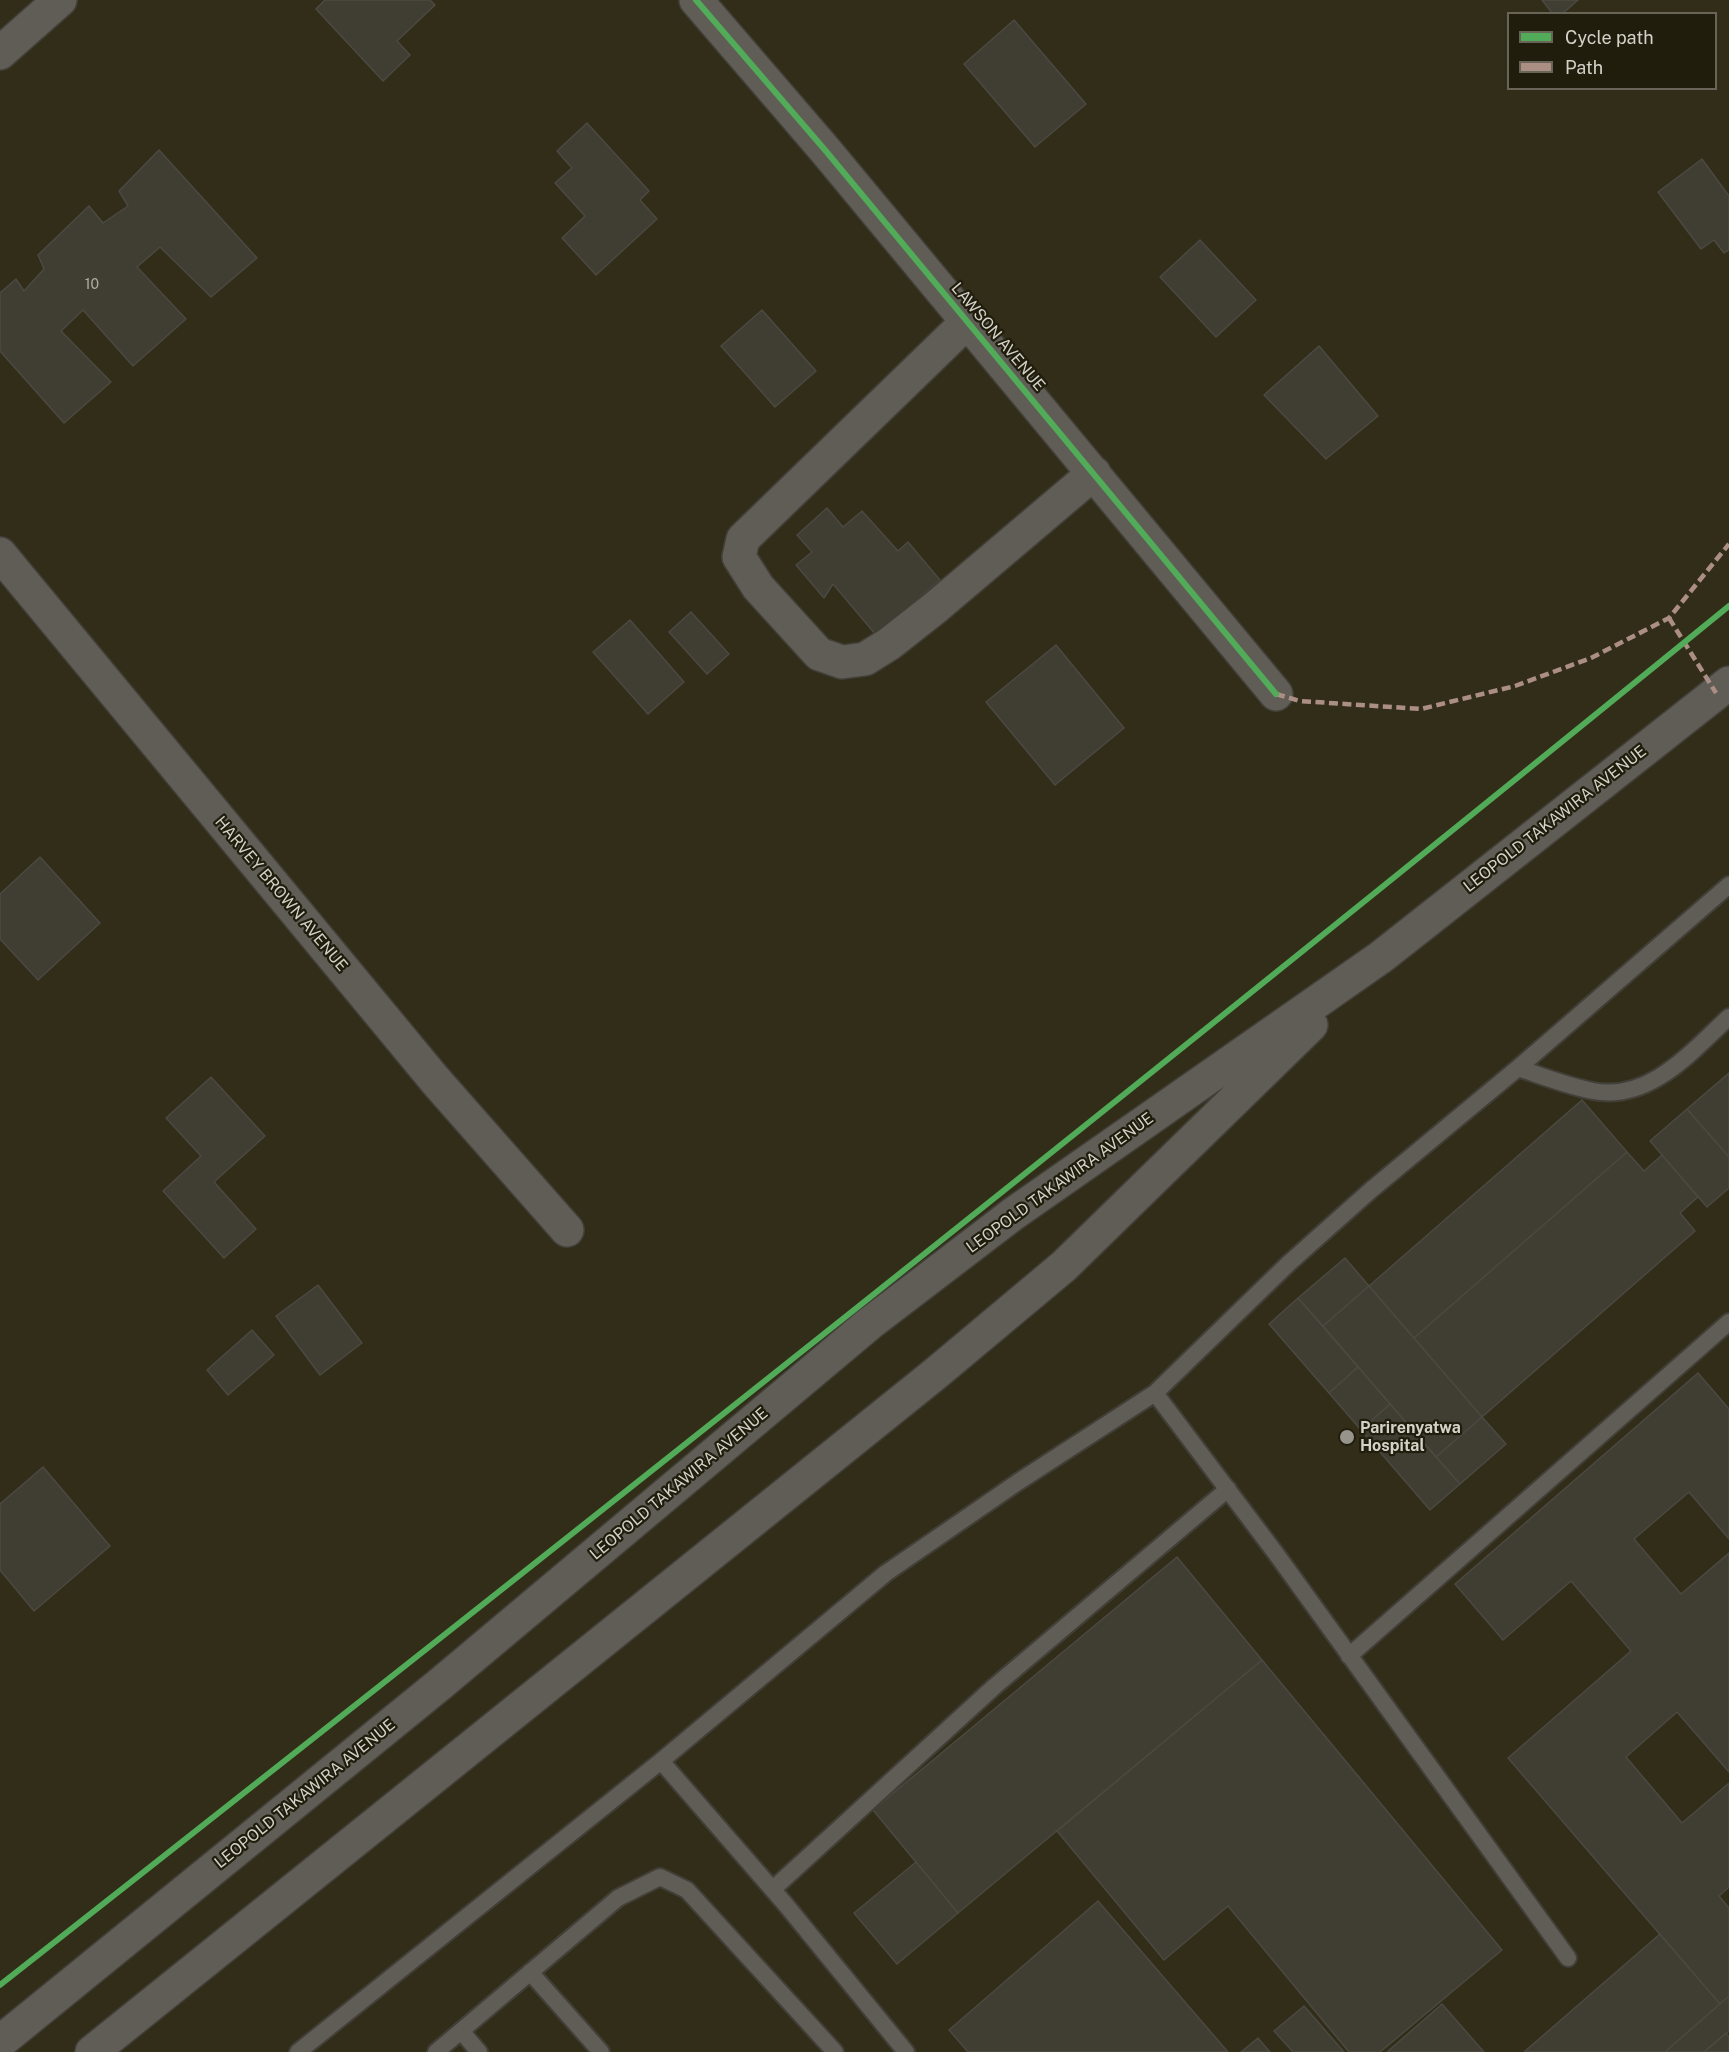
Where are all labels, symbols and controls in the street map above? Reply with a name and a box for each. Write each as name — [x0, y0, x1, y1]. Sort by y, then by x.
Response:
legend — [1507, 12, 1717, 90]
text: Cycle path — [1565, 27, 1654, 48]
text: Path — [1565, 57, 1603, 78]
house number: 10 — [85, 277, 99, 293]
street label: LAWSON AVENUE — [947, 279, 1049, 395]
street label: LEOPOLD TAKAWIRA AVENUE — [1460, 742, 1650, 896]
street label: HARVEY BROWN AVENUE — [211, 813, 351, 975]
street label: LEOPOLD TAKAWIRA AVENUE — [963, 1109, 1157, 1257]
street label: LEOPOLD TAKAWIRA AVENUE — [586, 1404, 772, 1564]
place label: Parirenyatwa Hospital — [1360, 1418, 1461, 1456]
marker: Parirenyatwa Hospital — [1338, 1428, 1356, 1446]
street label: LEOPOLD TAKAWIRA AVENUE — [211, 1715, 399, 1873]

